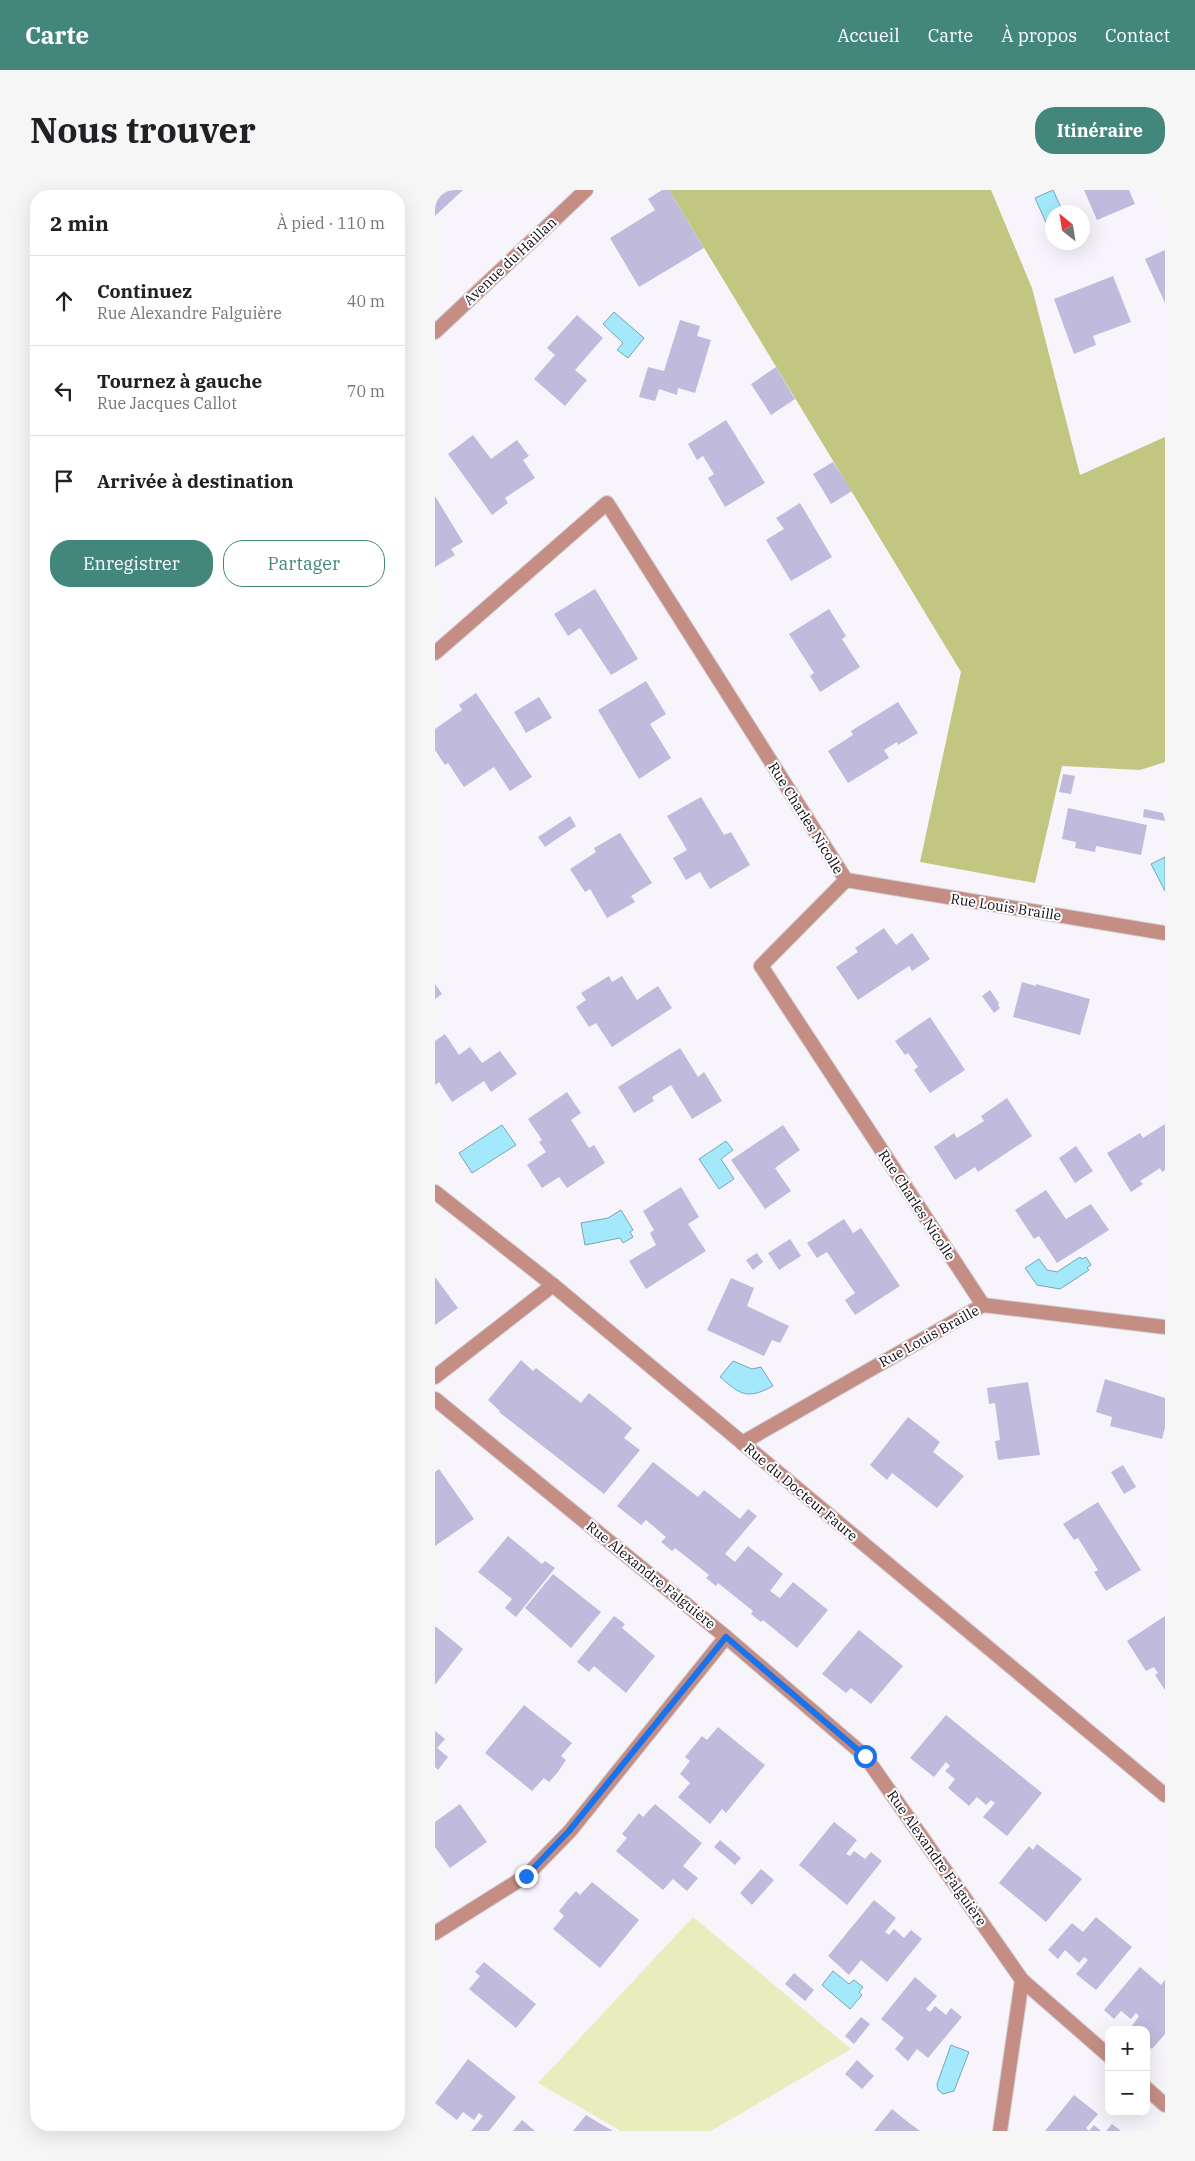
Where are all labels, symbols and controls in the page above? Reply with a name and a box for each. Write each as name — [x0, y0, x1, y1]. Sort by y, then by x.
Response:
text: Carte — [25, 19, 89, 51]
text: Accueil — [837, 24, 900, 47]
text: Carte — [928, 24, 973, 47]
text: À propos — [1001, 24, 1077, 47]
text: Contact — [1105, 24, 1170, 47]
text: Nous trouver — [30, 107, 256, 153]
button: Itinéraire — [1035, 107, 1165, 154]
north arrow — [1045, 205, 1090, 250]
text: 2 min — [50, 209, 109, 237]
text: À pied · 110 m — [277, 213, 385, 233]
street label: Avenue du Haillan — [460, 213, 560, 309]
text: Continuez — [97, 279, 192, 303]
icon: ahead — [50, 287, 78, 315]
text: 40 m — [347, 291, 385, 311]
text: Rue Alexandre Falguière — [97, 303, 282, 323]
text: Tournez à gauche — [97, 369, 262, 393]
icon: left — [50, 377, 78, 405]
text: 70 m — [347, 381, 385, 401]
text: Rue Jacques Callot — [97, 393, 237, 413]
icon: arrive — [50, 467, 78, 495]
text: Arrivée à destination — [97, 469, 294, 493]
button: Enregistrer — [50, 540, 213, 587]
button: Partager — [223, 540, 385, 587]
street label: Rue Charles Nicolle — [764, 759, 848, 877]
street label: Rue Louis Braille — [949, 889, 1063, 925]
street label: Rue Charles Nicolle — [874, 1146, 960, 1264]
street label: Rue Louis Braille — [876, 1301, 982, 1371]
street label: Rue du Docteur Faure — [740, 1439, 862, 1545]
street label: Rue Alexandre Falguière — [583, 1517, 719, 1633]
route start — [854, 1745, 877, 1768]
street label: Rue Alexandre Falguière — [883, 1787, 991, 1929]
route end — [515, 1865, 538, 1888]
map controls — [1105, 2026, 1150, 2116]
button: + — [1105, 2026, 1150, 2071]
button: − — [1105, 2071, 1150, 2116]

